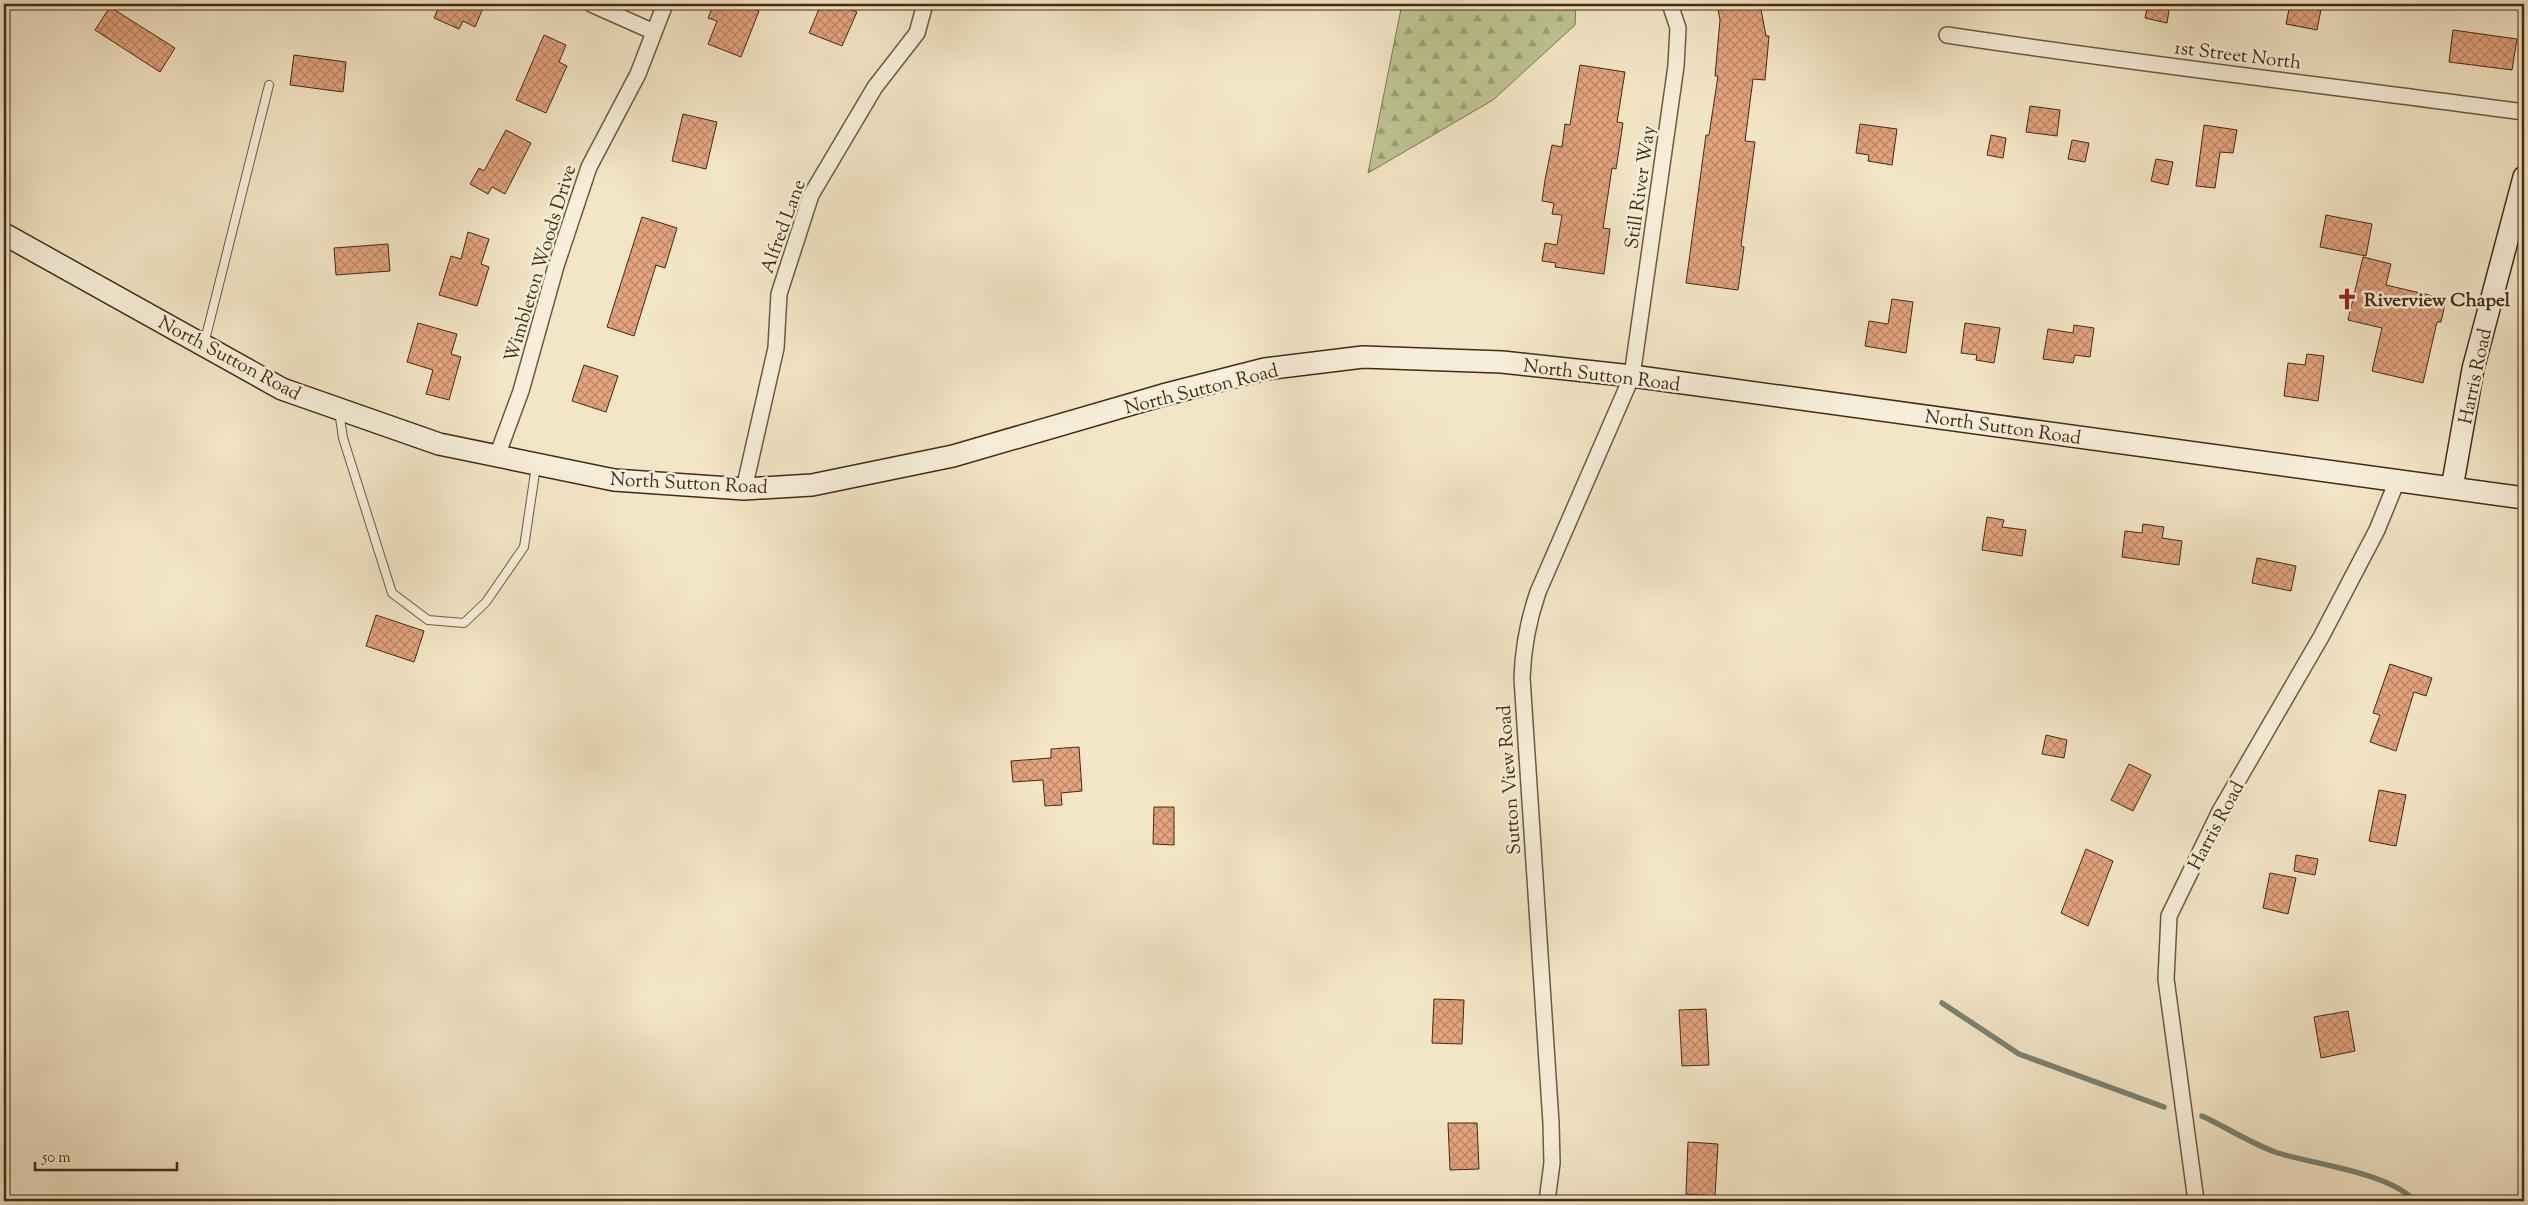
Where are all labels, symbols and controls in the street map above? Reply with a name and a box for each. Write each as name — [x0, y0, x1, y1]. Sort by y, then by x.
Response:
street label: 1st Street North — [2173, 35, 2303, 78]
street label: Still River Way — [1619, 123, 1664, 251]
street label: Wimbleton Woods Drive — [498, 162, 584, 366]
street label: Alfred Lane — [755, 176, 814, 278]
church icon: Riverview Chapel — [2334, 286, 2360, 312]
place label: Riverview Chapel — [2364, 288, 2511, 315]
street label: North Sutton Road — [153, 310, 305, 408]
street label: Harris Road — [2453, 326, 2500, 427]
street label: North Sutton Road — [1522, 353, 1682, 400]
street label: North Sutton Road — [1122, 358, 1282, 423]
street label: North Sutton Road — [1923, 404, 2083, 453]
street label: North Sutton Road — [609, 467, 769, 502]
street label: Sutton View Road — [1492, 704, 1529, 856]
street label: Harris Road — [2182, 777, 2252, 876]
scale bar — [35, 1140, 178, 1172]
text: 50 m — [41, 1148, 71, 1169]

